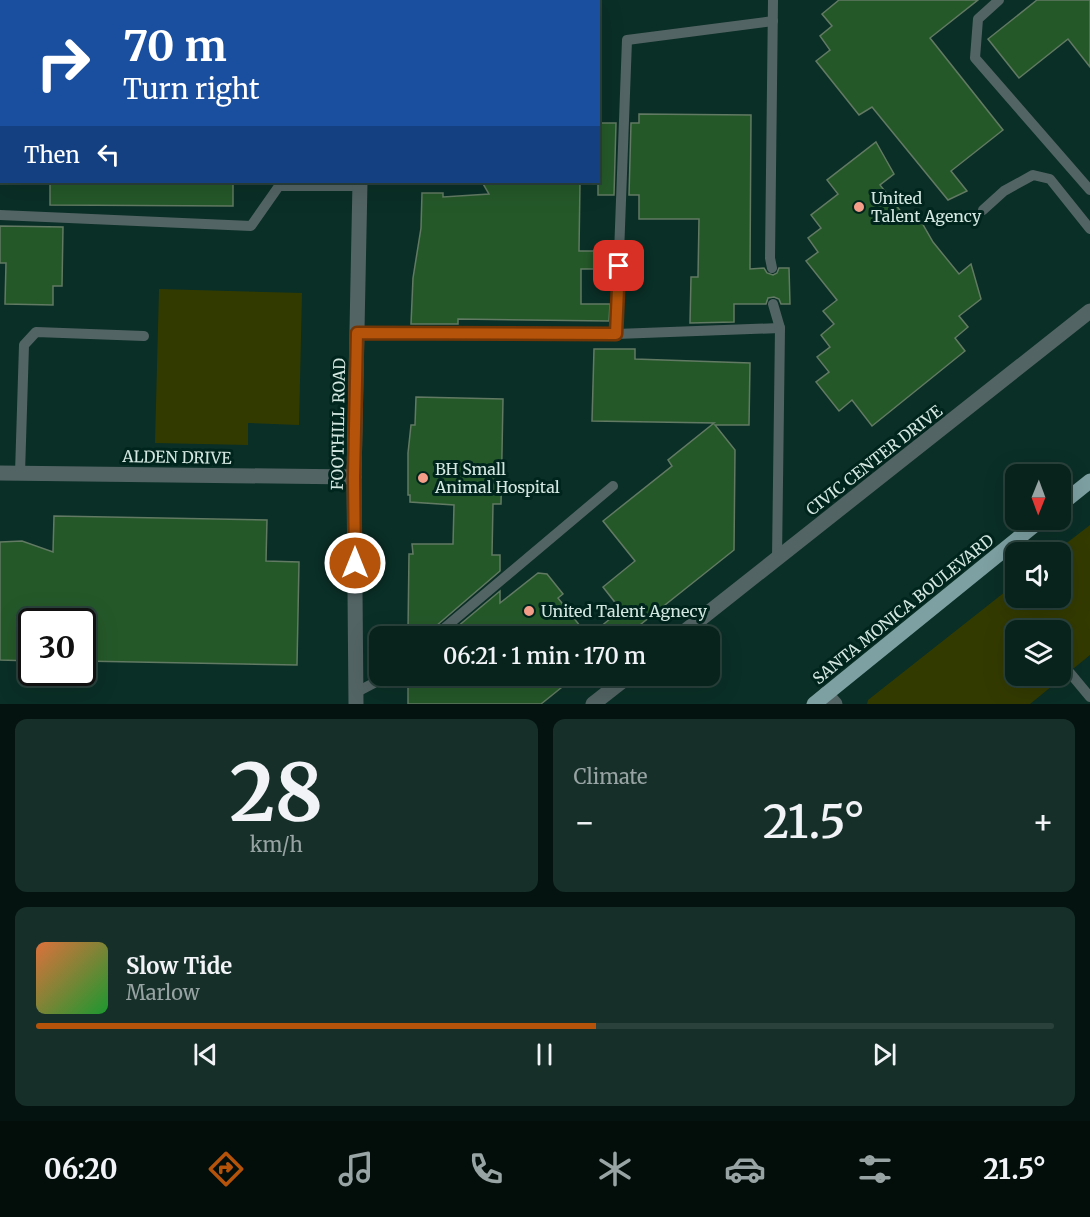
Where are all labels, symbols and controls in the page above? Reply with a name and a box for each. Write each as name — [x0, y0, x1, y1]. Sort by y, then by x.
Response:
text: 70 m — [123, 20, 227, 72]
icon: right — [24, 24, 102, 102]
text: Turn right — [123, 72, 260, 106]
icon: left — [92, 138, 125, 171]
text: Then — [24, 141, 80, 169]
place label: United Talent Agency — [871, 188, 982, 226]
marker: United Talent Agency — [852, 200, 866, 214]
pin — [593, 240, 644, 291]
icon: arrive — [602, 249, 635, 282]
street label: FOOTHILL ROAD — [327, 358, 349, 490]
street label: CIVIC CENTER DRIVE — [802, 400, 947, 519]
street label: ALDEN DRIVE — [121, 446, 233, 468]
place label: BH Small Animal Hospital — [434, 459, 560, 497]
north arrow — [1005, 464, 1071, 530]
map controls — [1005, 464, 1071, 686]
marker: BH Small Animal Hospital — [416, 471, 430, 485]
street label: SANTA MONICA BOULEVARD — [808, 530, 998, 688]
position arrow — [323, 531, 387, 595]
button: sound — [1005, 542, 1071, 608]
place label: United Talent Agnecy — [541, 601, 708, 621]
marker: United Talent Agnecy — [522, 604, 536, 618]
speed limit sign: 30 — [18, 608, 96, 686]
button: layers — [1005, 620, 1071, 686]
text: 06:21 · 1 min · 170 m — [443, 642, 646, 670]
text: 28 — [229, 744, 323, 842]
text: Climate — [574, 764, 648, 789]
text: 21.5° — [763, 794, 865, 850]
text: − — [574, 802, 596, 843]
text: + — [1032, 802, 1054, 843]
text: km/h — [250, 832, 303, 857]
text: Slow Tide — [126, 952, 232, 980]
text: Marlow — [126, 980, 200, 1005]
icon: previous — [189, 1038, 222, 1071]
icon: pause — [528, 1038, 561, 1071]
icon: next — [868, 1038, 901, 1071]
icon: directions — [205, 1148, 247, 1190]
icon: music — [335, 1148, 377, 1190]
icon: phone — [465, 1148, 507, 1190]
icon: climate — [594, 1148, 636, 1190]
icon: car — [724, 1148, 766, 1190]
icon: filters — [854, 1148, 896, 1190]
text: 06:20 — [44, 1152, 118, 1186]
text: 21.5° — [983, 1152, 1046, 1186]

